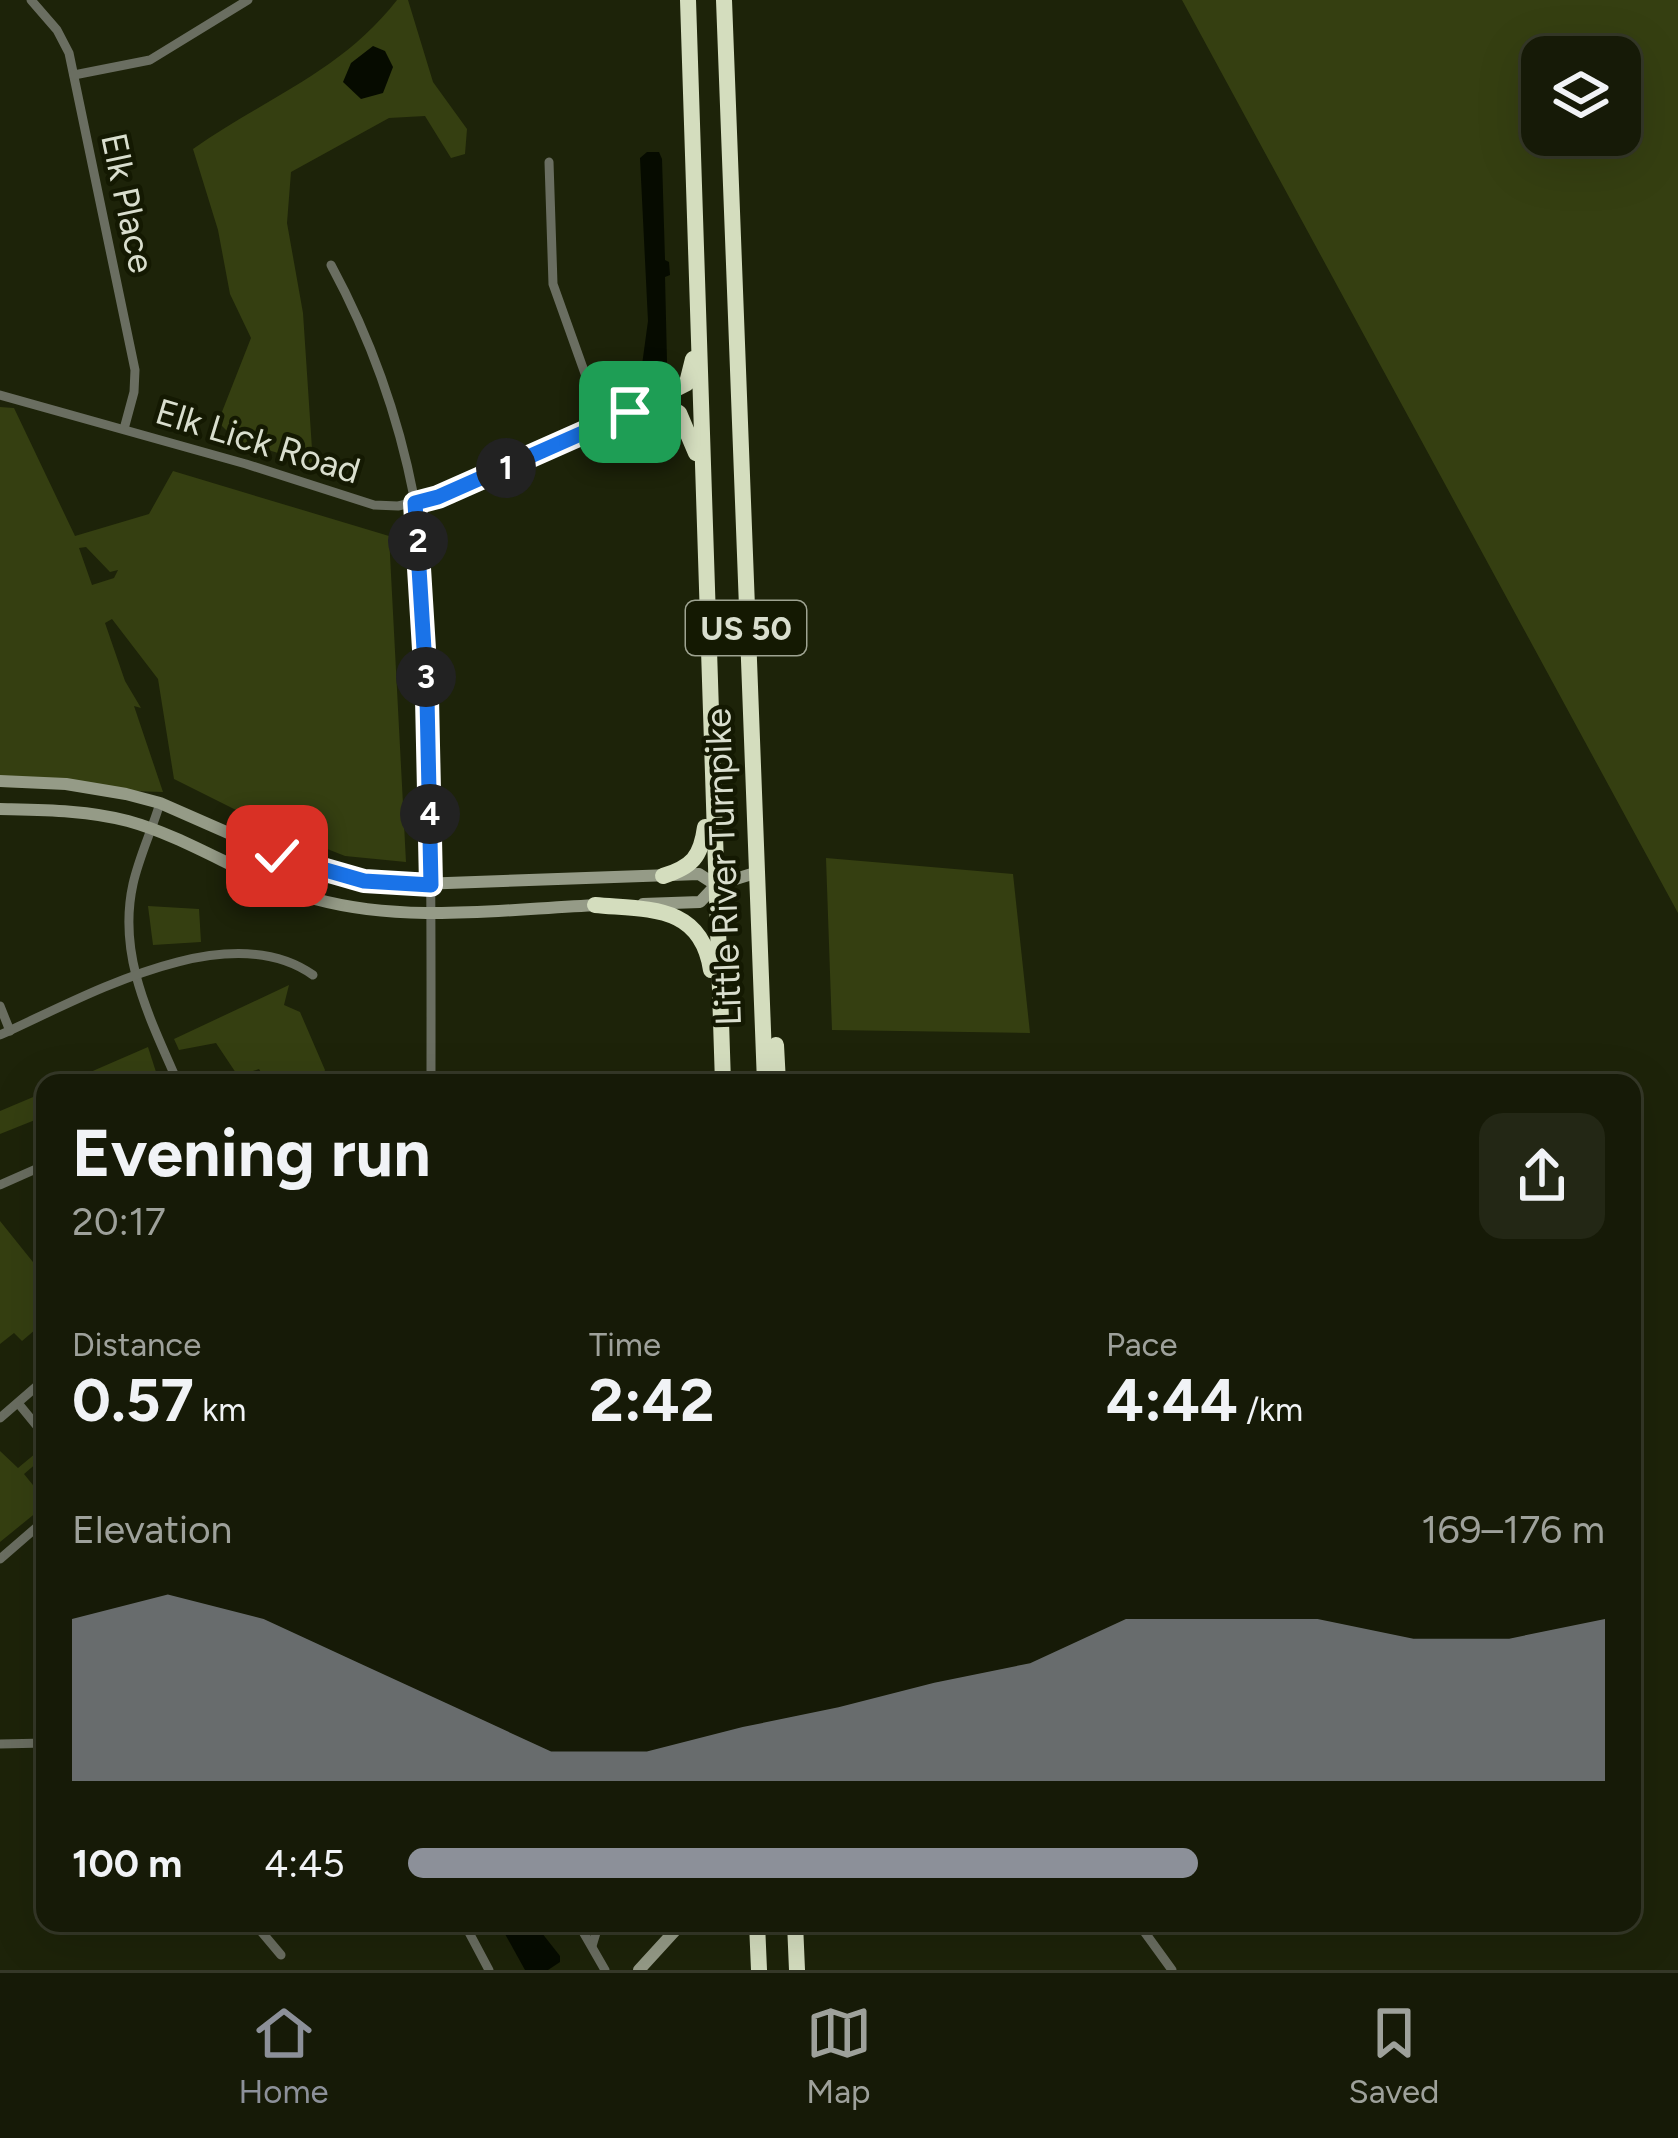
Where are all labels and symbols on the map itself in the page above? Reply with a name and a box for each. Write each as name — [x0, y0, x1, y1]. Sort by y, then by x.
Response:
street label: Elk Place — [92, 129, 164, 277]
pin — [579, 361, 681, 463]
street label: Elk Lick Road — [151, 390, 365, 492]
pin: 1 — [476, 438, 536, 498]
pin: 2 — [388, 511, 448, 571]
road number: US 50 — [686, 601, 806, 655]
pin: 3 — [396, 647, 456, 707]
street label: Little River Turnpike — [696, 708, 750, 1026]
pin: 4 — [400, 784, 460, 844]
pin — [226, 805, 328, 907]

